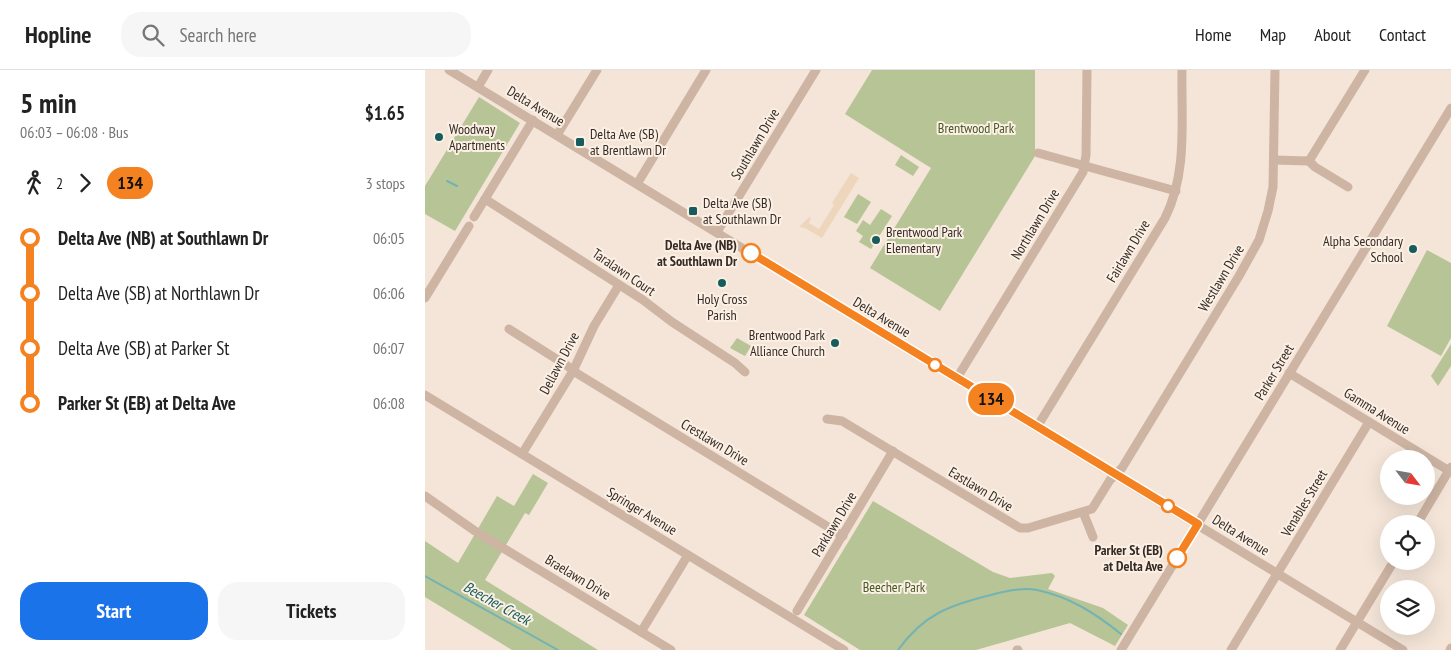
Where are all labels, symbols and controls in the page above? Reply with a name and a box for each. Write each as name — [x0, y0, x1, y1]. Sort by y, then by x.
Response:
search box — [121, 12, 471, 57]
text: Hopline — [25, 19, 91, 50]
icon: search — [139, 21, 167, 49]
text: Search here — [179, 23, 257, 47]
text: Home — [1195, 23, 1232, 46]
text: Map — [1260, 23, 1286, 46]
text: About — [1314, 23, 1351, 46]
text: Contact — [1379, 23, 1426, 46]
street label: Delta Avenue — [504, 82, 568, 130]
text: 5 min — [20, 84, 77, 121]
text: $1.65 — [365, 101, 405, 125]
street label: Southlawn Drive — [727, 105, 783, 183]
park label: Brentwood Park — [938, 119, 1015, 137]
place label: Woodway Apartments — [449, 120, 505, 154]
text: 06:03 – 06:08 · Bus — [20, 122, 128, 142]
place label: Delta Ave (SB) at Brentlawn Dr — [590, 125, 666, 159]
marker: Woodway Apartments — [433, 131, 445, 143]
marker: Delta Ave (SB) at Brentlawn Dr — [574, 136, 586, 148]
icon: walk — [20, 169, 48, 197]
icon: forward — [71, 169, 99, 197]
text: 134 — [117, 171, 143, 194]
text: 2 — [56, 173, 63, 193]
text: 3 stops — [365, 173, 405, 193]
street label: Northlawn Drive — [1007, 185, 1063, 263]
place label: Delta Ave (SB) at Southlawn Dr — [703, 194, 781, 228]
marker: Delta Ave (SB) at Southlawn Dr — [687, 205, 699, 217]
street label: Fairlawn Drive — [1102, 216, 1154, 286]
place label: Brentwood Park Elementary — [886, 223, 963, 257]
text: Delta Ave (NB) at Southlawn Dr — [58, 226, 268, 250]
text: 06:05 — [373, 228, 405, 248]
place label: Alpha Secondary School — [1323, 232, 1404, 266]
marker: Brentwood Park Elementary — [870, 234, 882, 246]
place label: Delta Ave (NB) at Southlawn Dr — [657, 236, 738, 270]
street label: Westlawn Drive — [1194, 241, 1248, 315]
marker: Delta Ave (NB) at Southlawn Dr — [741, 243, 761, 263]
marker: Alpha Secondary School — [1407, 243, 1419, 255]
street label: Taralawn Court — [589, 244, 659, 300]
marker: Holy Cross Parish — [716, 277, 728, 289]
text: Delta Ave (SB) at Northlawn Dr — [58, 281, 260, 305]
text: 06:06 — [373, 283, 405, 303]
place label: Holy Cross Parish — [697, 290, 747, 324]
street label: Delta Avenue — [850, 293, 914, 341]
place label: Brentwood Park Alliance Church — [749, 326, 826, 360]
street label: Dellawn Drive — [535, 329, 583, 397]
text: Delta Ave (SB) at Parker St — [58, 336, 230, 360]
marker: Brentwood Park Alliance Church — [829, 337, 841, 349]
text: 06:07 — [373, 338, 405, 358]
street label: Parker Street — [1250, 341, 1298, 403]
unlabelled marker — [928, 358, 942, 372]
line badge: 134 — [962, 383, 1020, 415]
street label: Gamma Avenue — [1341, 384, 1413, 438]
text: 134 — [978, 387, 1004, 410]
text: Parker St (EB) at Delta Ave — [58, 391, 236, 415]
text: 06:08 — [373, 393, 405, 413]
street label: Crestlawn Drive — [678, 415, 752, 469]
north arrow — [1380, 450, 1435, 505]
map controls — [1380, 450, 1435, 635]
street label: Eastlawn Drive — [946, 463, 1017, 515]
street label: Venables Street — [1276, 466, 1331, 541]
street label: Springer Avenue — [604, 483, 681, 539]
street label: Parklawn Drive — [808, 488, 860, 560]
unlabelled marker — [1161, 499, 1175, 513]
street label: Delta Avenue — [1209, 510, 1273, 560]
button: locate — [1380, 515, 1435, 570]
place label: Parker St (EB) at Delta Ave — [1094, 541, 1163, 575]
marker: Parker St (EB) at Delta Ave — [1167, 548, 1187, 568]
street label: Braelawn Drive — [542, 550, 614, 604]
water label: Beecher Creek — [460, 577, 536, 630]
park label: Beecher Park — [863, 578, 926, 596]
button: layers — [1380, 580, 1435, 635]
button: Start — [20, 582, 208, 640]
button: Tickets — [218, 582, 405, 640]

